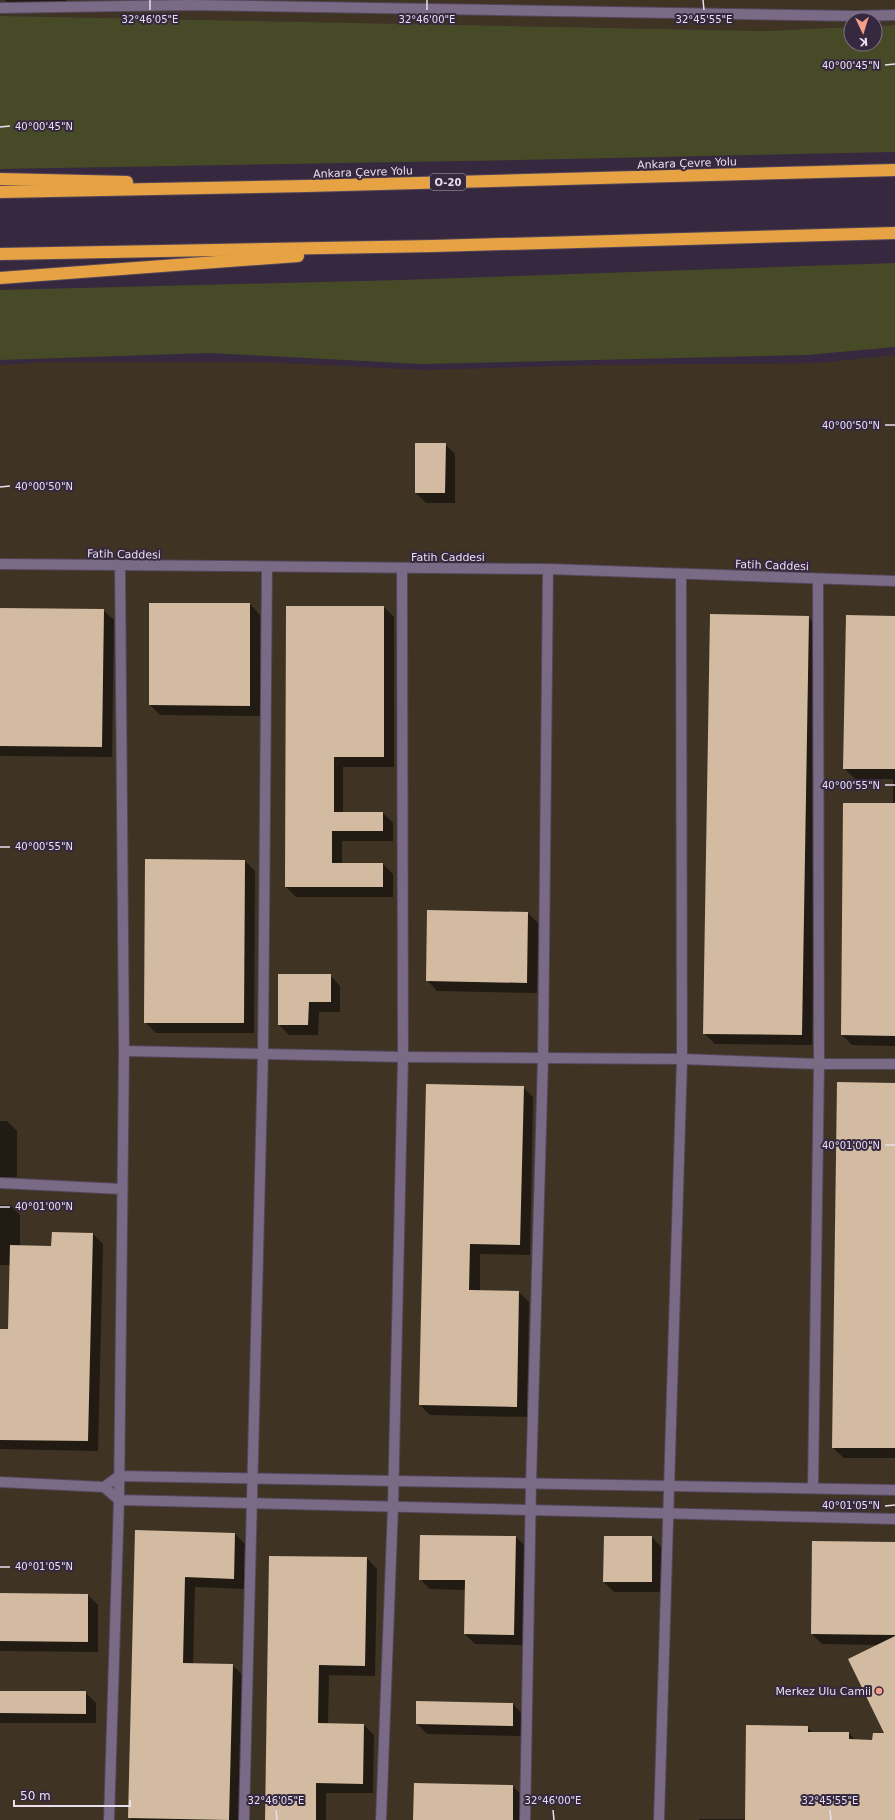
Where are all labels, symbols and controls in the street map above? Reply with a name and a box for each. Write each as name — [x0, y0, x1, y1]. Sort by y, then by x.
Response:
north arrow — [843, 12, 883, 52]
text: 32°46'05"E — [122, 14, 178, 25]
text: 32°46'00"E — [399, 14, 455, 25]
text: 32°45'55"E — [676, 14, 732, 25]
text: K — [858, 35, 868, 48]
text: 40°00'45"N — [822, 60, 880, 71]
text: 40°00'45"N — [15, 121, 73, 132]
street label: Ankara Çevre Yolu — [637, 155, 737, 172]
street label: Ankara Çevre Yolu — [313, 164, 413, 181]
road number: O-20 — [430, 174, 466, 190]
text: 40°00'50"N — [822, 420, 880, 431]
text: 40°00'50"N — [15, 481, 73, 492]
street label: Fatih Caddesi — [87, 547, 161, 562]
street label: Fatih Caddesi — [411, 551, 485, 564]
street label: Fatih Caddesi — [735, 558, 809, 573]
text: 40°00'55"N — [822, 780, 880, 791]
text: 40°00'55"N — [15, 841, 73, 852]
text: 40°01'00"N — [822, 1140, 880, 1151]
text: 40°01'00"N — [15, 1201, 73, 1212]
text: 40°01'05"N — [822, 1500, 880, 1511]
text: 40°01'05"N — [15, 1561, 73, 1572]
place label: Merkez Ulu Camii — [775, 1685, 871, 1698]
marker: Merkez Ulu Camii — [874, 1686, 884, 1696]
scale bar — [14, 1782, 130, 1808]
text: 50 m — [20, 1789, 51, 1803]
text: 32°46'05"E — [248, 1795, 304, 1806]
text: 32°46'00"E — [525, 1795, 581, 1806]
text: 32°45'55"E — [802, 1795, 858, 1806]

